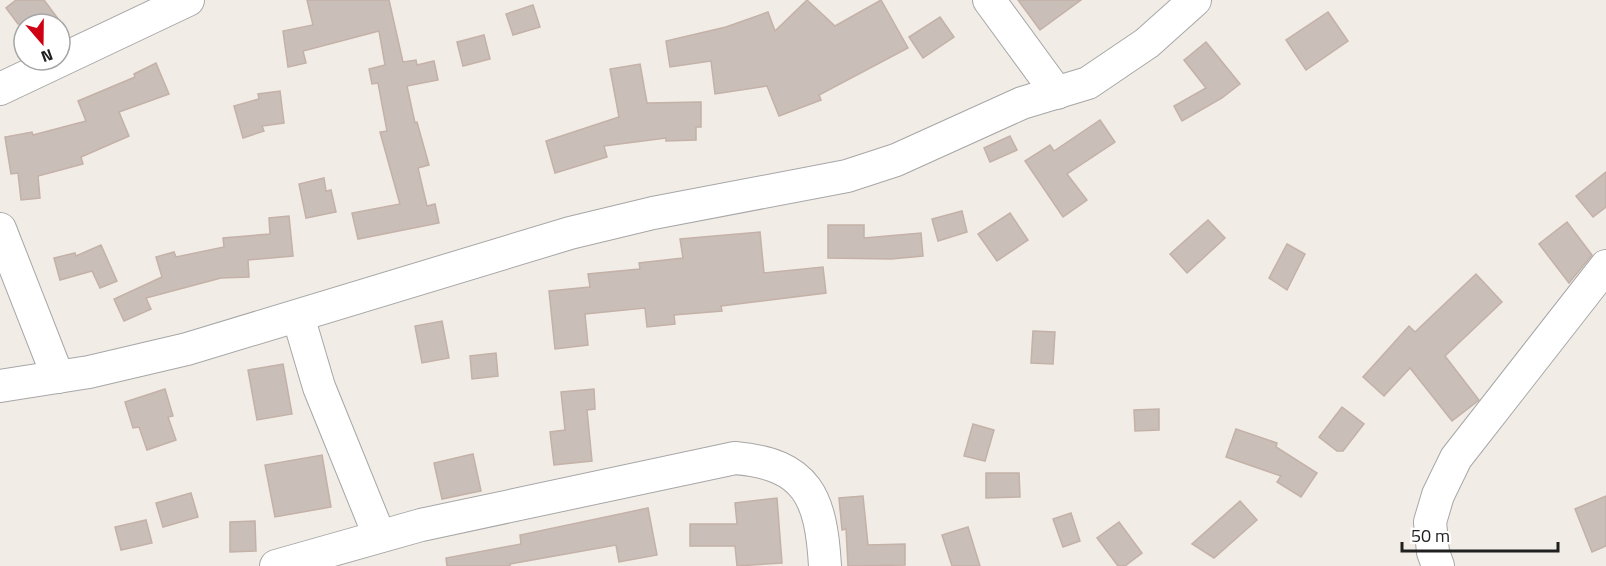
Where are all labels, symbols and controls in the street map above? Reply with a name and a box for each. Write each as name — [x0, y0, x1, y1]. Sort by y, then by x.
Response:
north arrow — [12, 12, 72, 72]
text: N — [38, 43, 56, 69]
scale bar — [1402, 515, 1558, 553]
text: 50 m — [1411, 522, 1450, 549]

